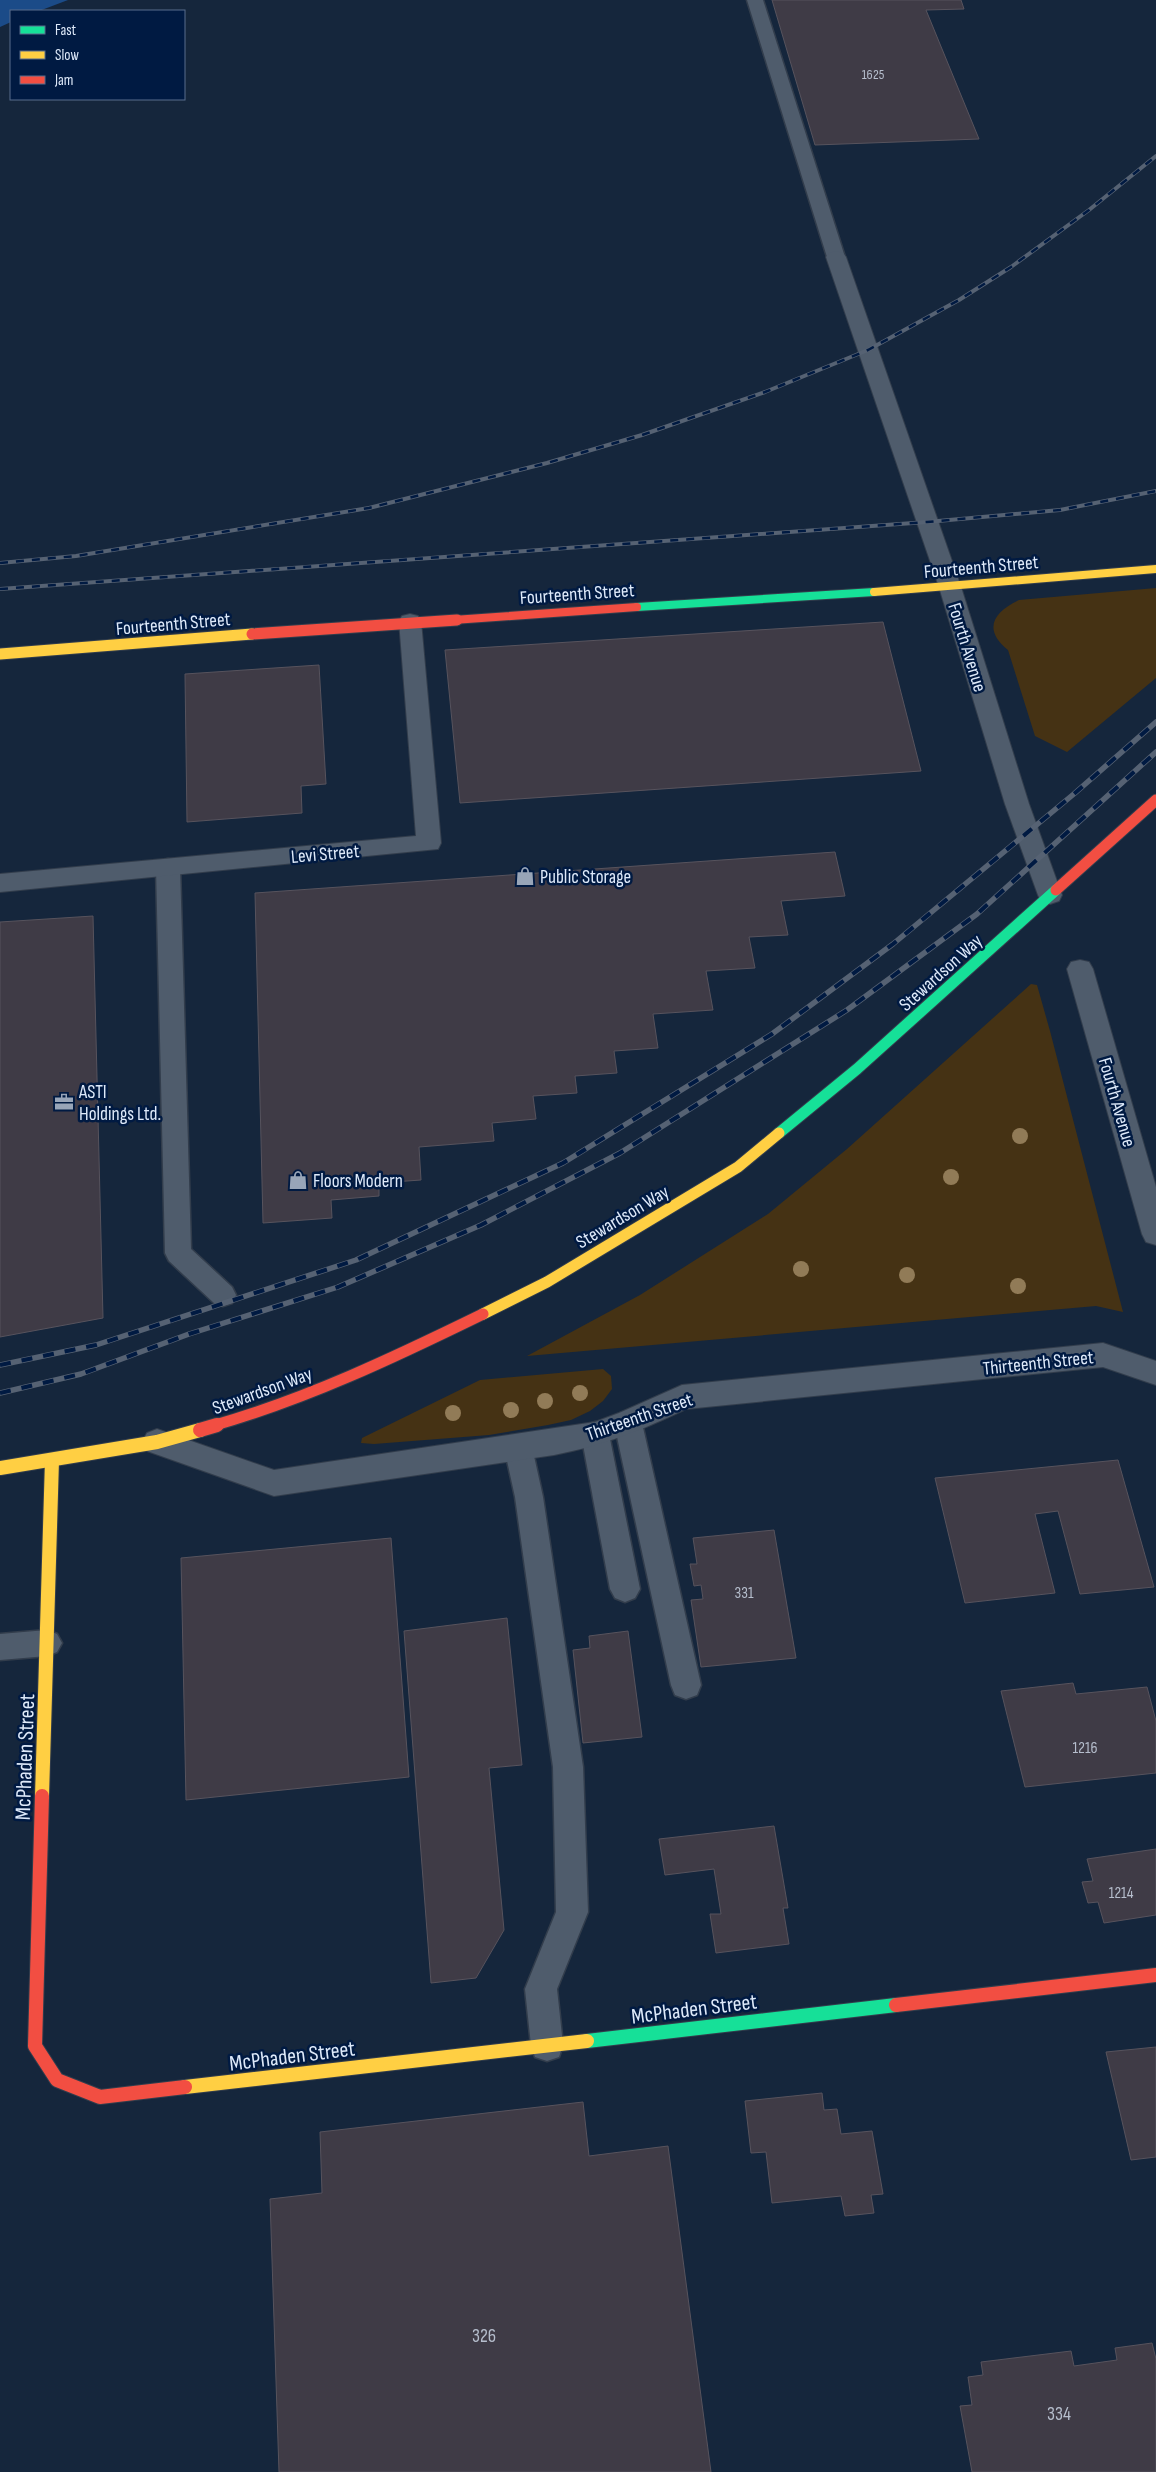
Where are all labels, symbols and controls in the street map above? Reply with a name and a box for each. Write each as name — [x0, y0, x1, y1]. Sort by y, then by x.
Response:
legend — [10, 10, 185, 100]
text: Fast — [55, 21, 77, 40]
text: Slow — [55, 46, 79, 65]
house number: 1625 — [862, 66, 885, 83]
text: Jam — [54, 71, 73, 90]
street label: Fourteenth Street — [923, 551, 1039, 584]
street label: Fourteenth Street — [519, 579, 635, 610]
street label: Fourth Avenue — [942, 600, 991, 695]
street label: Fourteenth Street — [115, 608, 231, 641]
street label: Levi Street — [290, 840, 360, 869]
shop icon: Public Storage — [514, 865, 536, 887]
place label: Public Storage — [540, 866, 631, 889]
street label: Stewardson Way — [895, 929, 988, 1017]
street label: Fourth Avenue — [1093, 1055, 1140, 1150]
place label: ASTI Holdings Ltd. — [78, 1081, 161, 1126]
office icon: ASTI Holdings Ltd. — [53, 1091, 75, 1113]
shop icon: Floors Modern — [287, 1169, 309, 1191]
place label: Floors Modern — [313, 1170, 403, 1193]
street label: Stewardson Way — [572, 1180, 674, 1254]
street label: Thirteenth Street — [982, 1346, 1095, 1381]
street label: Stewardson Way — [210, 1363, 316, 1420]
street label: Thirteenth Street — [583, 1388, 696, 1446]
house number: 331 — [734, 1584, 754, 1603]
street label: McPhaden Street — [10, 1693, 41, 1821]
house number: 1216 — [1072, 1739, 1098, 1758]
house number: 1214 — [1109, 1884, 1134, 1903]
street label: McPhaden Street — [630, 1988, 759, 2031]
street label: McPhaden Street — [228, 2035, 357, 2078]
house number: 326 — [472, 2325, 496, 2348]
house number: 334 — [1047, 2403, 1071, 2426]

